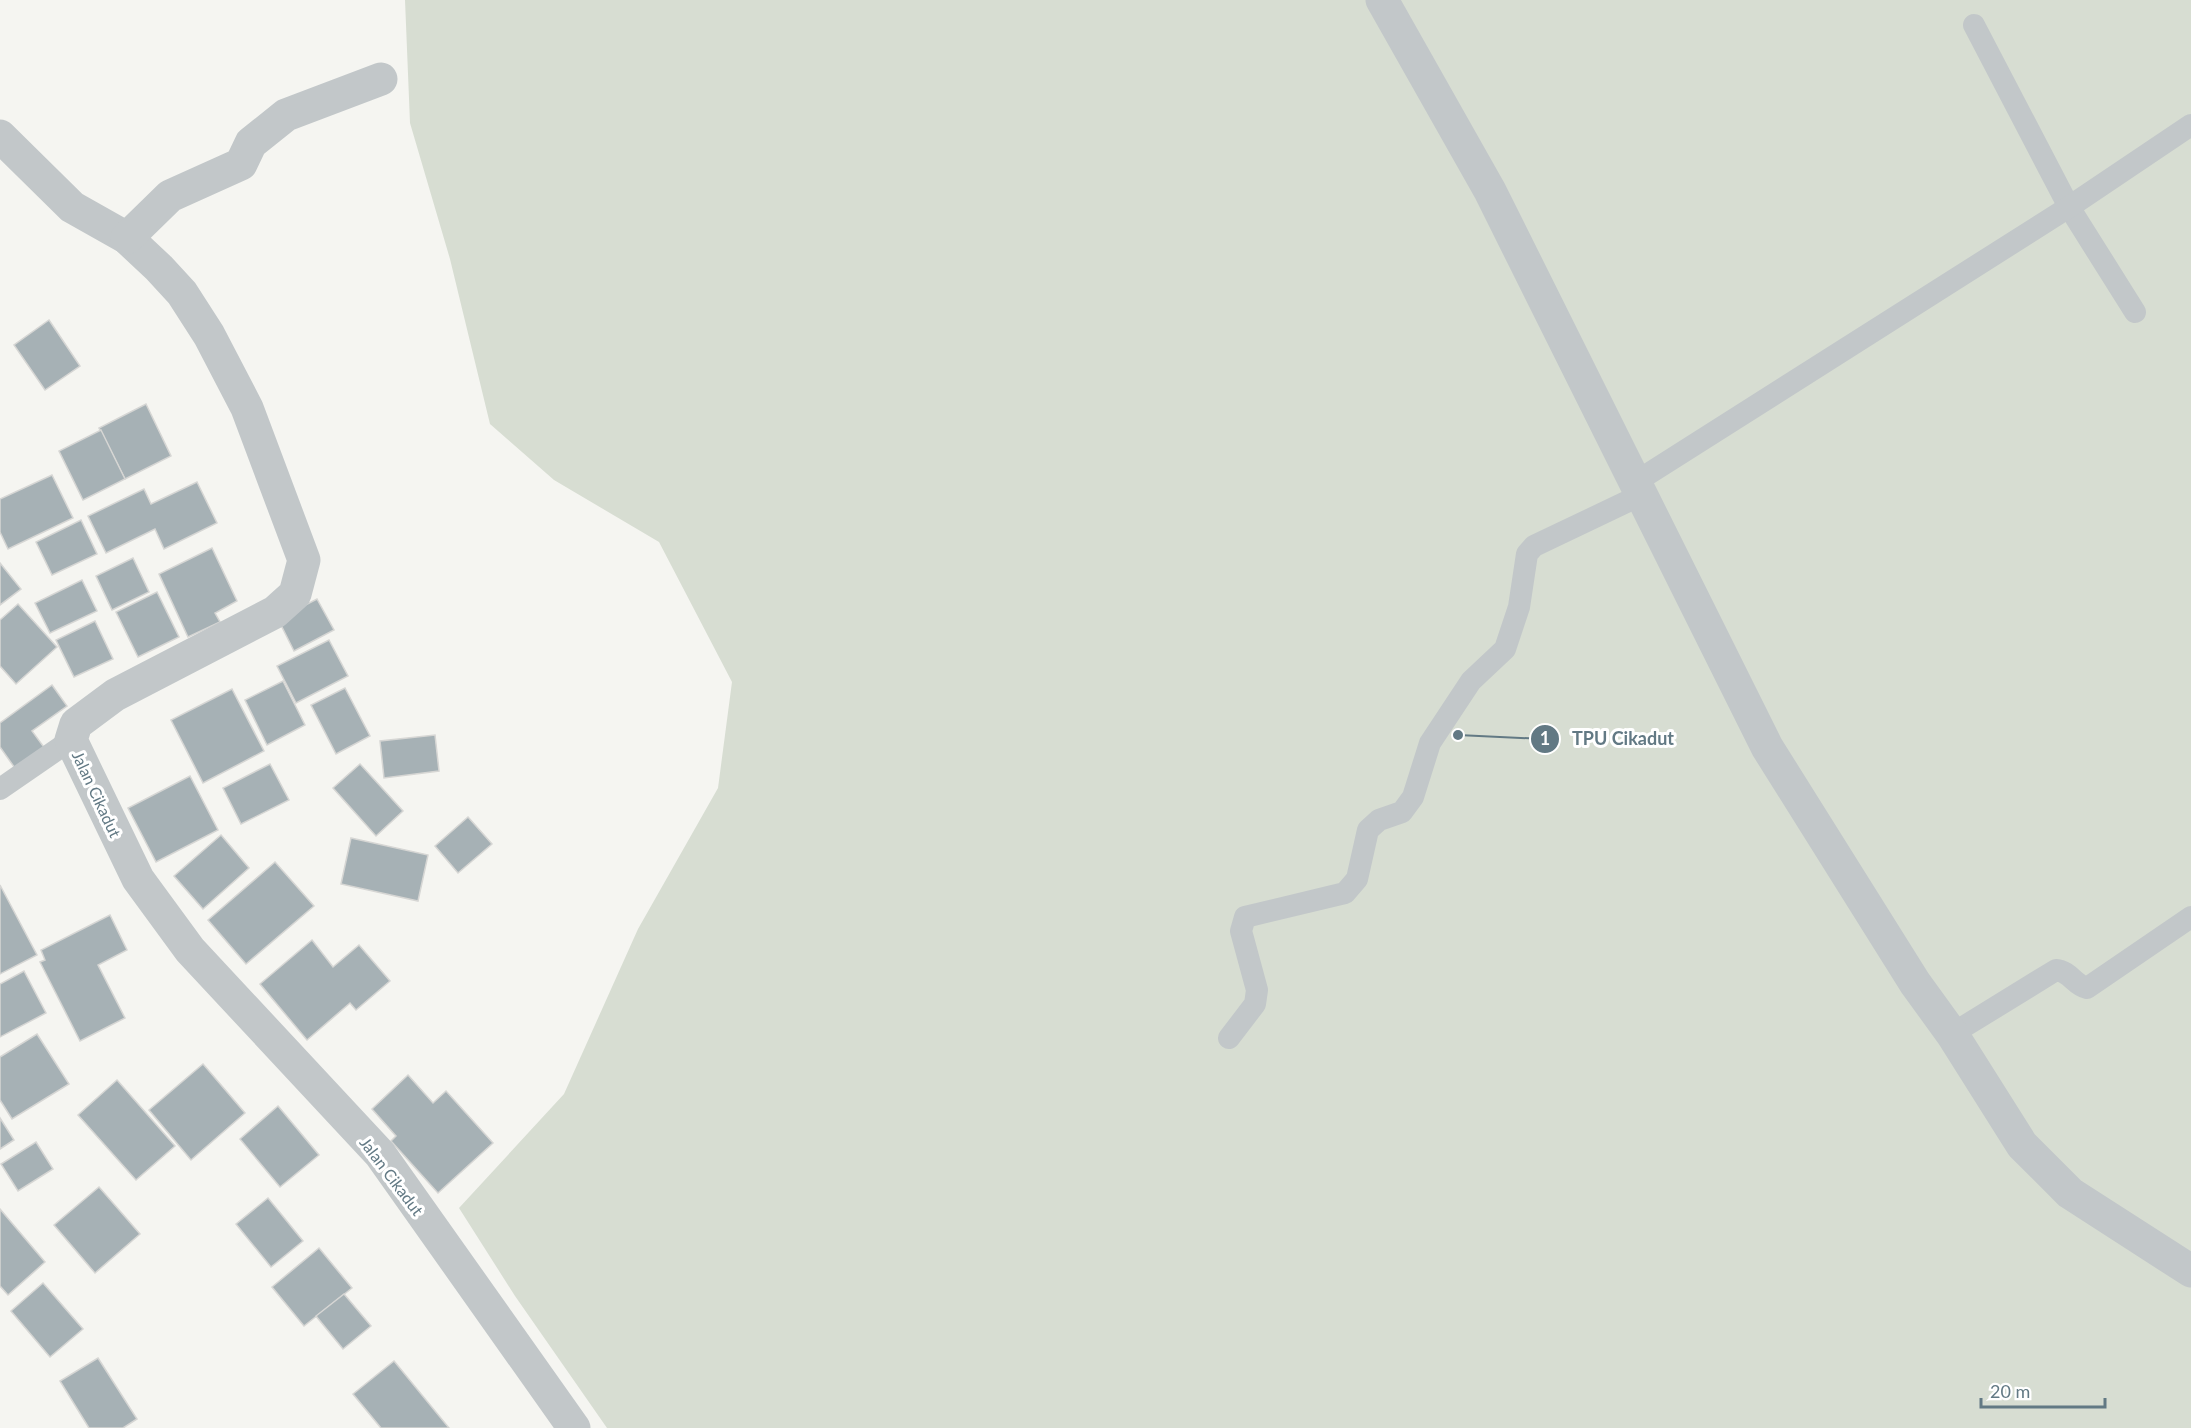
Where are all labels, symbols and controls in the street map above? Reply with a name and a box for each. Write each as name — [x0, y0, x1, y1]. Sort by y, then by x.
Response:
callout: TPU Cikadut — [1530, 721, 1686, 757]
text: 1 — [1540, 727, 1550, 749]
text: TPU Cikadut — [1572, 727, 1674, 749]
street label: Jalan Cikadut — [69, 748, 125, 841]
street label: Jalan Cikadut — [356, 1133, 428, 1219]
scale bar — [1981, 1371, 2106, 1409]
text: 20 m — [1990, 1380, 2030, 1402]

